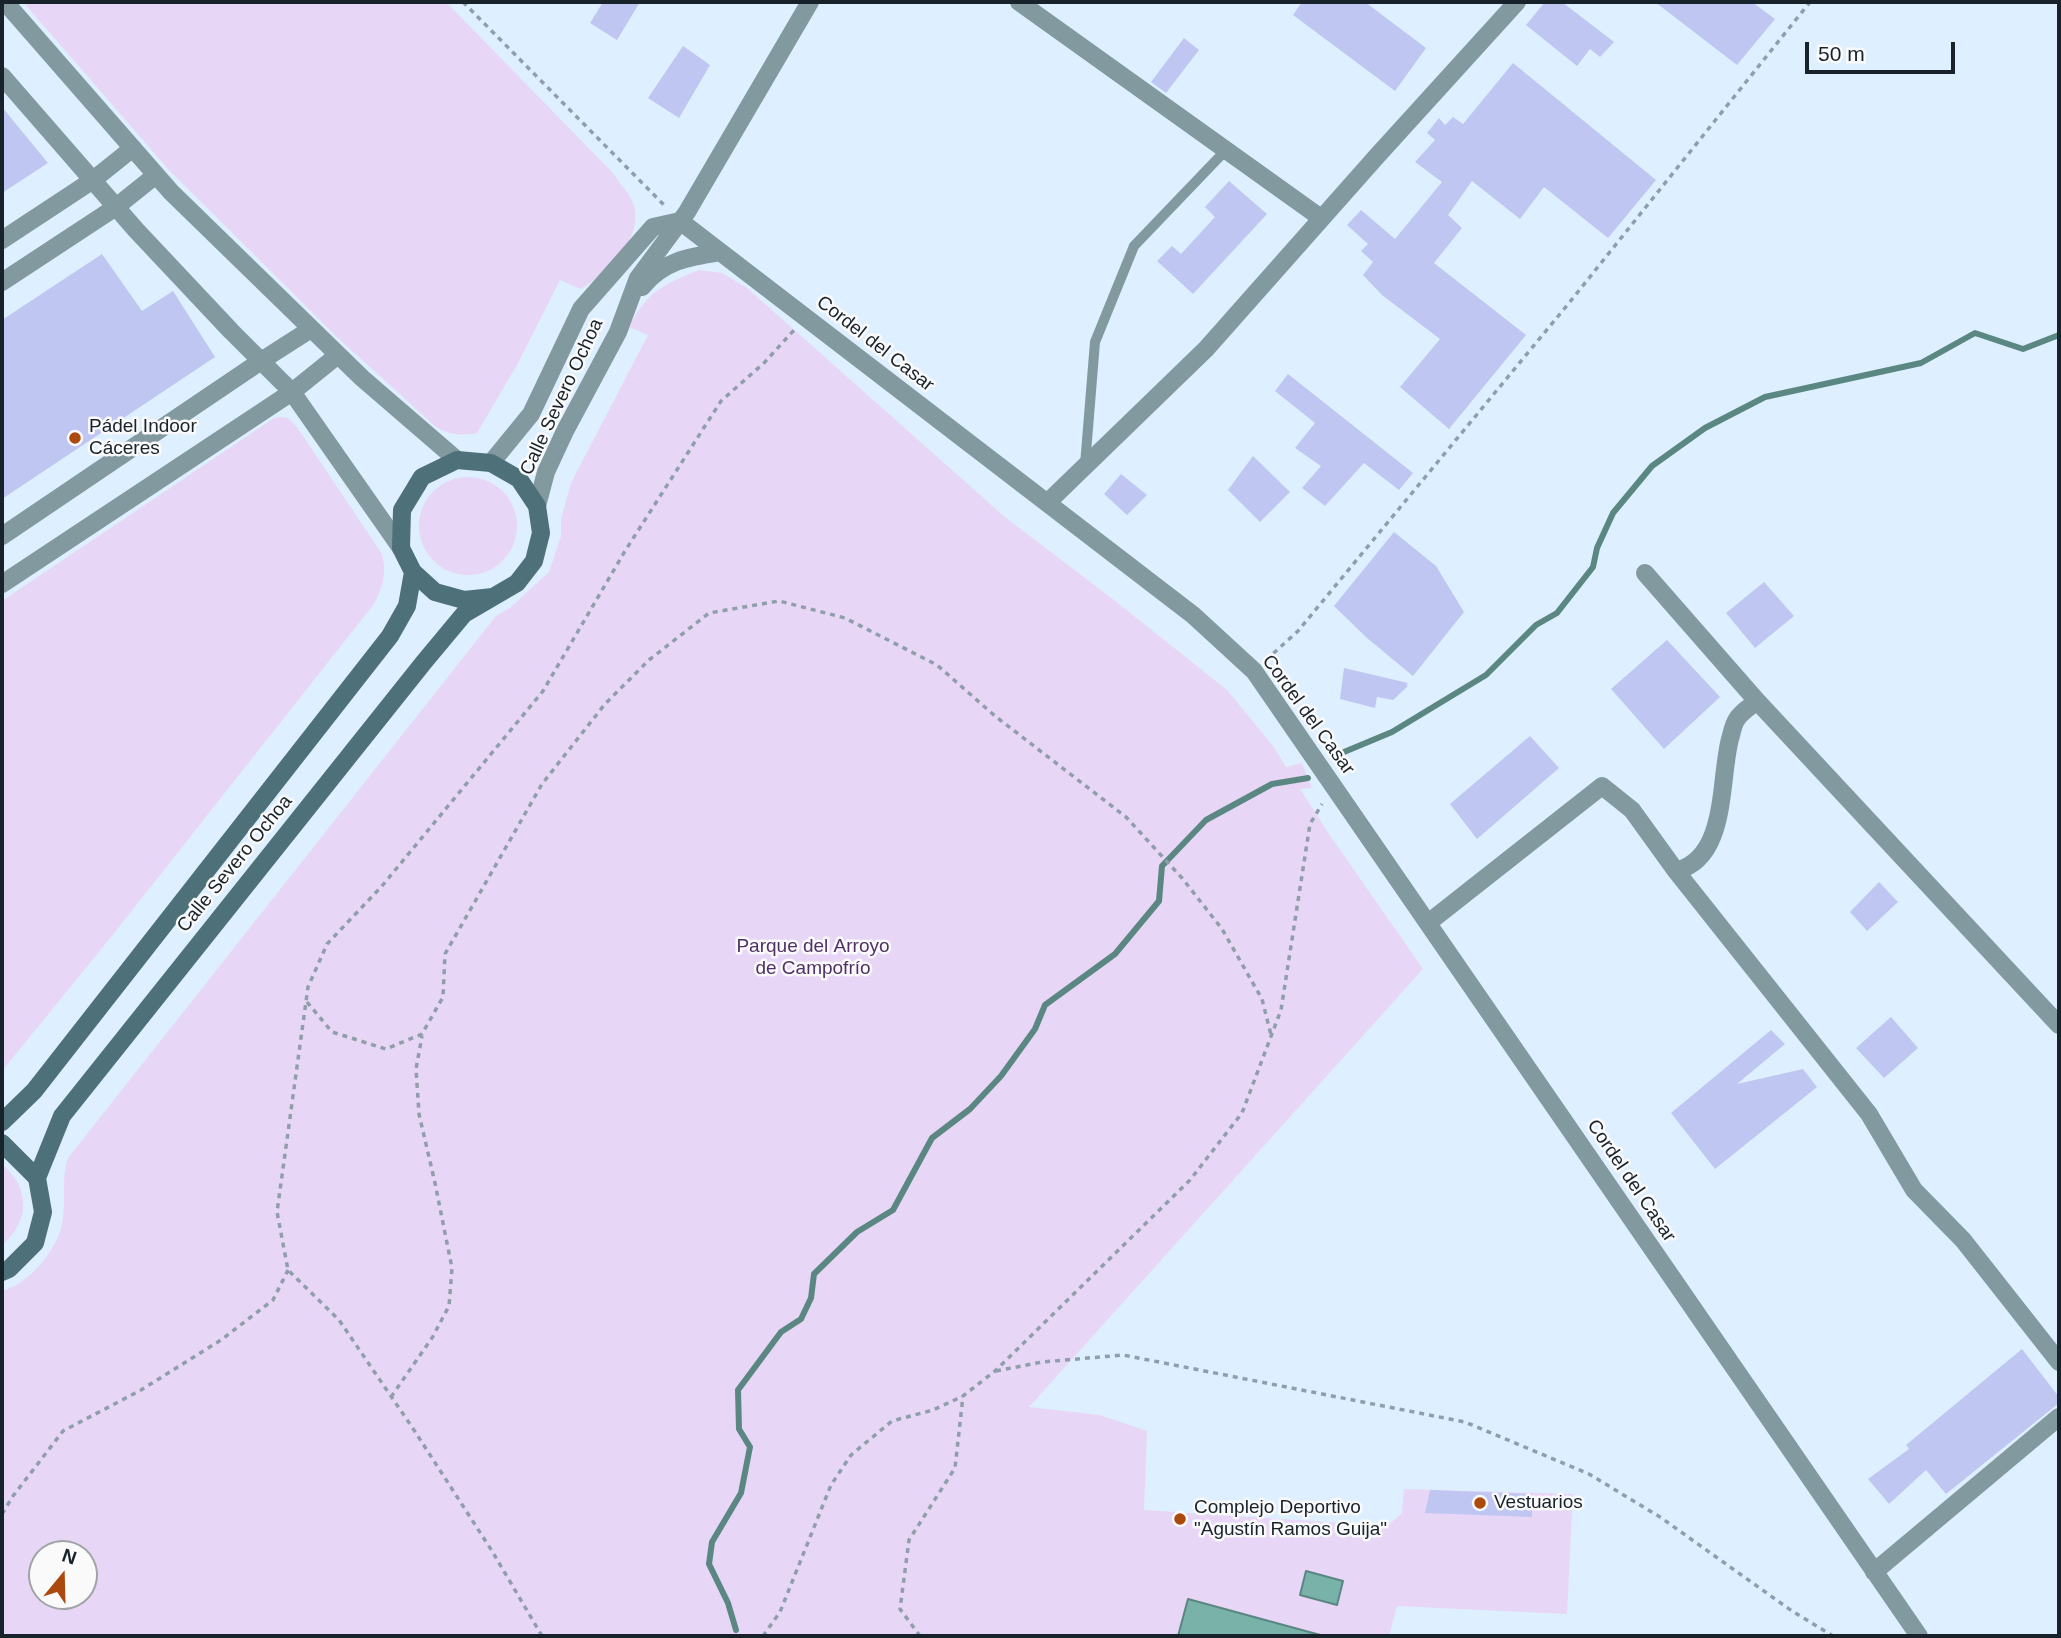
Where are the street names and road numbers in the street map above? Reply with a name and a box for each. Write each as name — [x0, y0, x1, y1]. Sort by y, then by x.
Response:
street label: Cordel del Casar — [812, 291, 938, 397]
street label: Calle Severo Ochoa — [516, 315, 608, 479]
street label: Cordel del Casar — [1257, 651, 1359, 779]
street label: Calle Severo Ochoa — [173, 791, 297, 937]
street label: Cordel del Casar — [1582, 1116, 1680, 1246]

